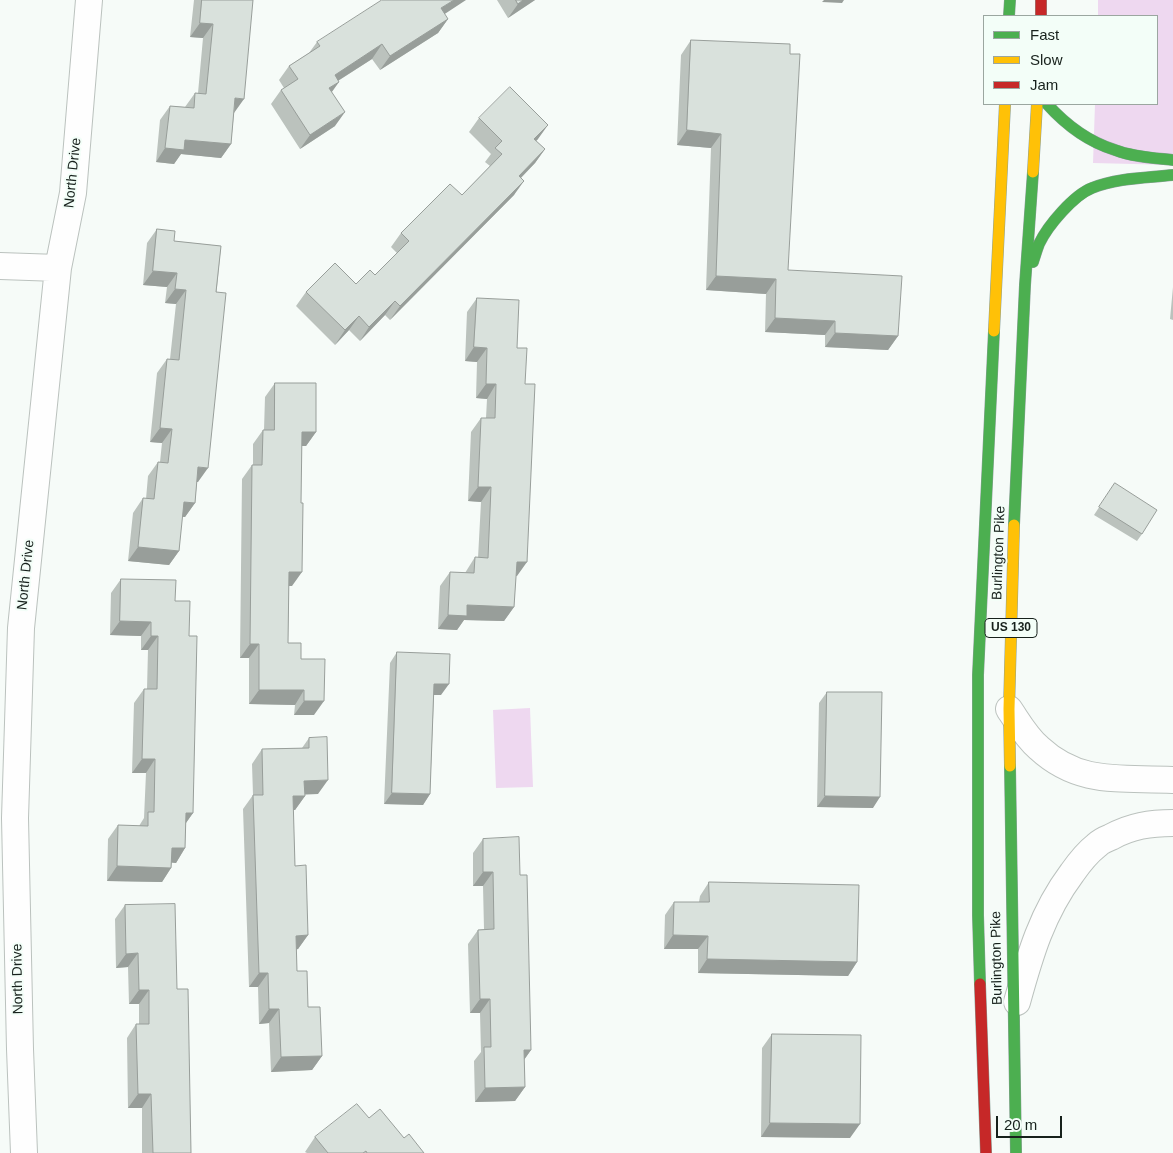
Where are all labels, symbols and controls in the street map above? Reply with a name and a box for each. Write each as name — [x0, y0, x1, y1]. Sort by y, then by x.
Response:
legend — [983, 15, 1158, 105]
text: Fast — [1030, 26, 1059, 43]
text: Slow — [1030, 51, 1063, 68]
text: Jam — [1030, 76, 1058, 93]
street label: North Drive — [61, 137, 85, 209]
street label: Burlington Pike — [989, 506, 1009, 600]
street label: North Drive — [14, 539, 38, 611]
road number: US 130 — [985, 618, 1037, 638]
street label: Burlington Pike — [988, 911, 1006, 1005]
street label: North Drive — [9, 943, 27, 1015]
scale bar — [998, 1106, 1064, 1138]
text: 20 m — [1004, 1116, 1037, 1133]

